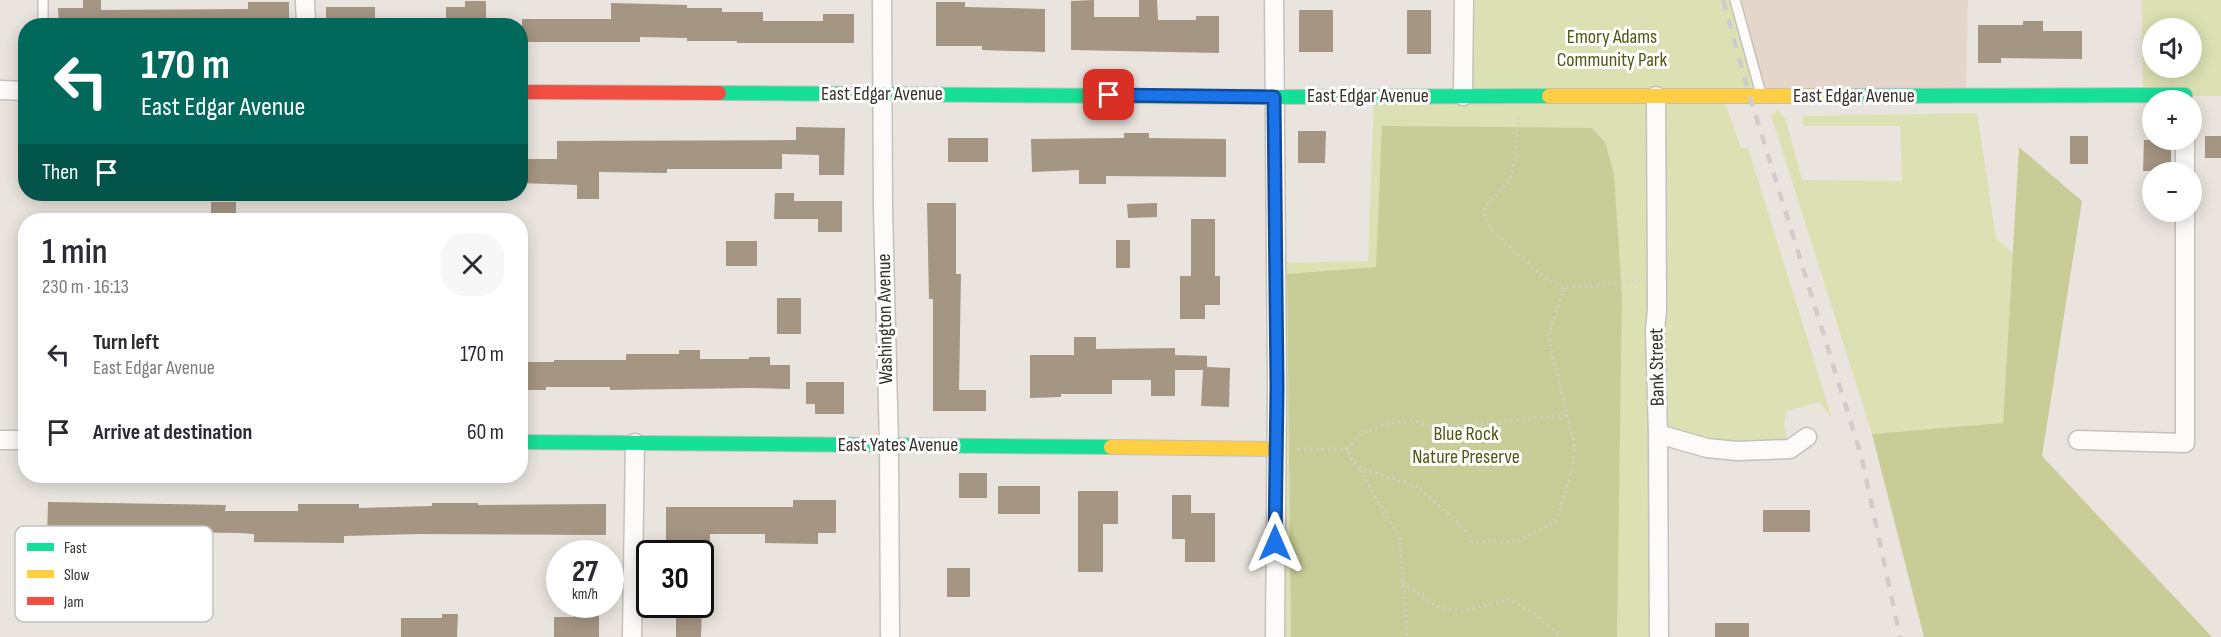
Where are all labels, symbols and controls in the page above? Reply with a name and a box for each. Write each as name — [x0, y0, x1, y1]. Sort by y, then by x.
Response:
map controls — [2142, 18, 2202, 222]
button: sound — [2142, 18, 2202, 78]
park label: Emory Adams Community Park — [1557, 25, 1668, 72]
text: 170 m — [141, 40, 230, 91]
icon: left — [42, 42, 120, 120]
pin — [1083, 69, 1134, 120]
icon: arrive — [1092, 78, 1125, 111]
street label: East Edgar Avenue — [821, 82, 943, 106]
street label: East Edgar Avenue — [1307, 84, 1429, 108]
street label: East Edgar Avenue — [1793, 84, 1915, 108]
button: + — [2142, 90, 2202, 150]
text: East Edgar Avenue — [141, 91, 305, 123]
icon: arrive — [90, 156, 123, 189]
text: Then — [42, 159, 78, 186]
button: − — [2142, 162, 2202, 222]
text: 1 min — [42, 231, 107, 274]
button: close — [441, 233, 504, 296]
street label: Washington Avenue — [872, 253, 898, 385]
text: 230 m · 16:13 — [42, 275, 129, 299]
street label: Bank Street — [1644, 328, 1670, 406]
text: Turn left — [93, 329, 159, 356]
icon: left — [42, 338, 75, 371]
text: 170 m — [460, 341, 504, 368]
text: East Edgar Avenue — [93, 356, 215, 380]
icon: arrive — [42, 416, 75, 449]
text: Arrive at destination — [93, 419, 252, 446]
text: 60 m — [467, 419, 504, 446]
park label: Blue Rock Nature Preserve — [1412, 422, 1520, 469]
street label: East Yates Avenue — [838, 433, 958, 457]
position arrow — [1243, 511, 1307, 575]
legend — [15, 526, 213, 622]
text: Fast — [64, 539, 87, 558]
speed limit sign: 30 — [636, 540, 714, 618]
text: 27 — [572, 554, 598, 590]
text: Slow — [64, 566, 89, 585]
text: km/h — [572, 585, 598, 604]
text: Jam — [63, 593, 84, 612]

